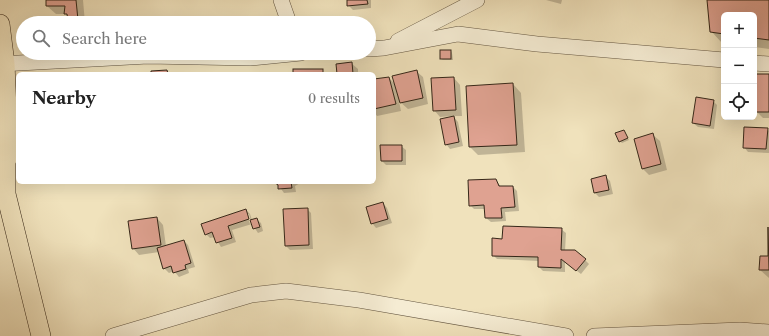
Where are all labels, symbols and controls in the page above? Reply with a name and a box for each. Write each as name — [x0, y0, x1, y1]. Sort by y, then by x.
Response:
map controls — [721, 12, 757, 120]
button: + — [721, 12, 757, 48]
search box — [16, 16, 376, 60]
icon: search — [30, 27, 52, 49]
text: Search here — [62, 29, 147, 48]
button: − — [721, 48, 757, 84]
button: locate — [721, 84, 757, 120]
text: Nearby — [32, 88, 96, 108]
text: 0 results — [308, 90, 360, 106]

